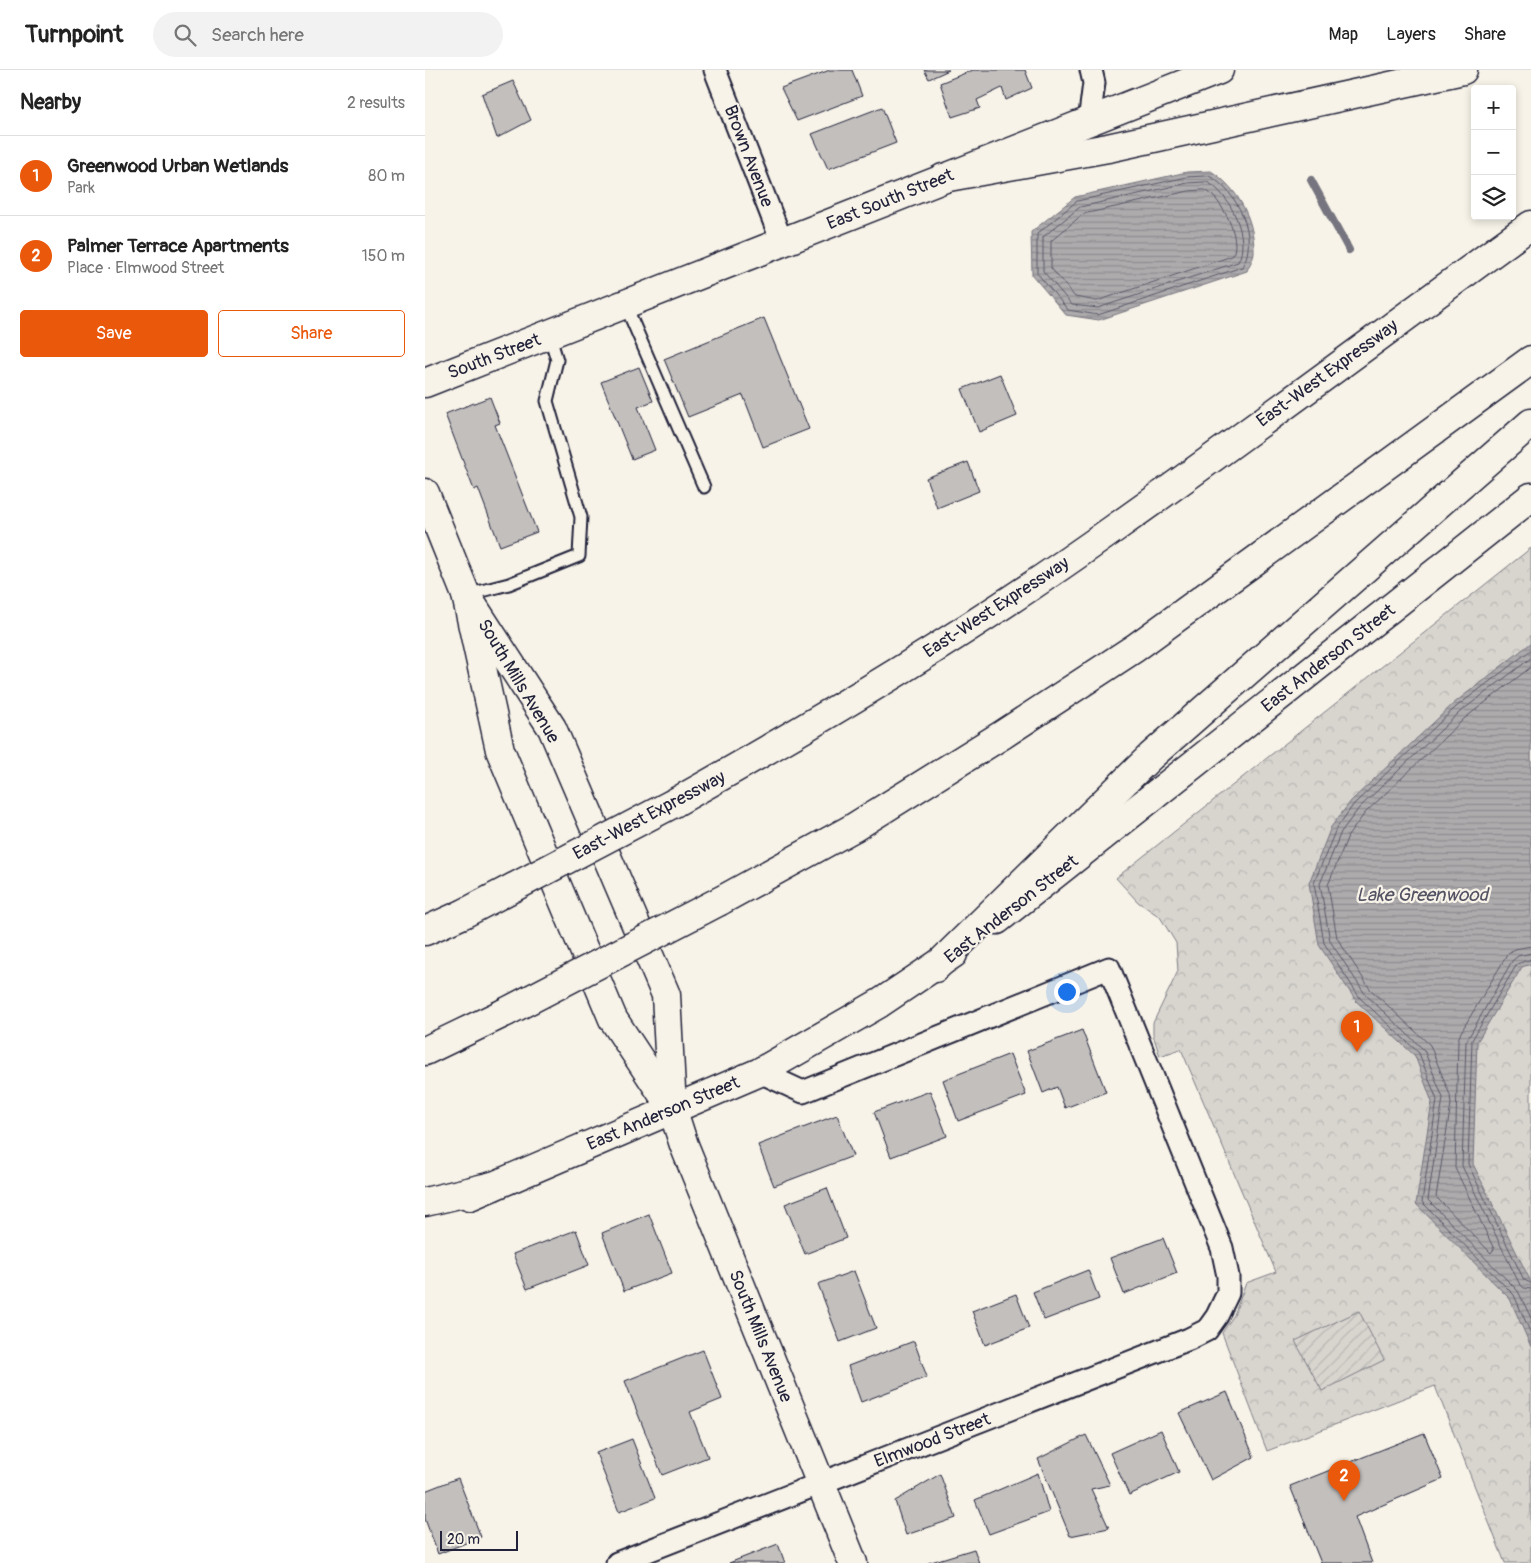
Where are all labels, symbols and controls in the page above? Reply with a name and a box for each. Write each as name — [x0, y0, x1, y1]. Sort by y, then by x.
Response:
search box — [153, 12, 503, 57]
text: Turnpoint — [25, 20, 123, 49]
icon: search — [171, 21, 199, 49]
text: Search here — [211, 23, 304, 47]
text: Map — [1329, 23, 1358, 46]
text: Layers — [1386, 23, 1436, 46]
text: Share — [1464, 23, 1506, 46]
map controls — [1471, 85, 1516, 220]
button: + — [1471, 85, 1516, 130]
text: Nearby — [20, 89, 81, 116]
text: 2 results — [347, 93, 405, 113]
street label: Brown Avenue — [719, 102, 779, 211]
button: − — [1471, 130, 1516, 175]
text: Greenwood Urban Wetlands — [67, 154, 288, 178]
street label: East South Street — [823, 163, 958, 235]
text: 1 — [33, 166, 39, 186]
text: 80 m — [368, 166, 405, 186]
button: layers — [1471, 175, 1516, 220]
text: Park — [67, 178, 95, 198]
text: Palmer Terrace Apartments — [67, 234, 289, 258]
text: 2 — [32, 246, 40, 266]
text: 150 m — [361, 246, 405, 266]
text: Place · Elmwood Street — [67, 258, 224, 278]
button: Save — [20, 310, 208, 357]
button: Share — [218, 310, 405, 357]
street label: East-West Expressway — [1252, 314, 1403, 432]
street label: South Street — [444, 328, 545, 385]
street label: East-West Expressway — [919, 551, 1074, 663]
street label: East Anderson Street — [1257, 599, 1400, 718]
street label: South Mills Avenue — [472, 615, 565, 748]
street label: East-West Expressway — [569, 765, 730, 865]
street label: East Anderson Street — [940, 850, 1083, 969]
water label: Lake Greenwood — [1356, 883, 1491, 907]
your location — [1054, 979, 1080, 1005]
pin: 1 — [1341, 1011, 1373, 1052]
street label: East Anderson Street — [583, 1071, 744, 1156]
street label: South Mills Avenue — [723, 1267, 798, 1406]
street label: Elmwood Street — [871, 1407, 994, 1473]
pin: 2 — [1328, 1460, 1360, 1501]
scale bar — [440, 1528, 517, 1551]
text: 20 m — [447, 1531, 480, 1548]

